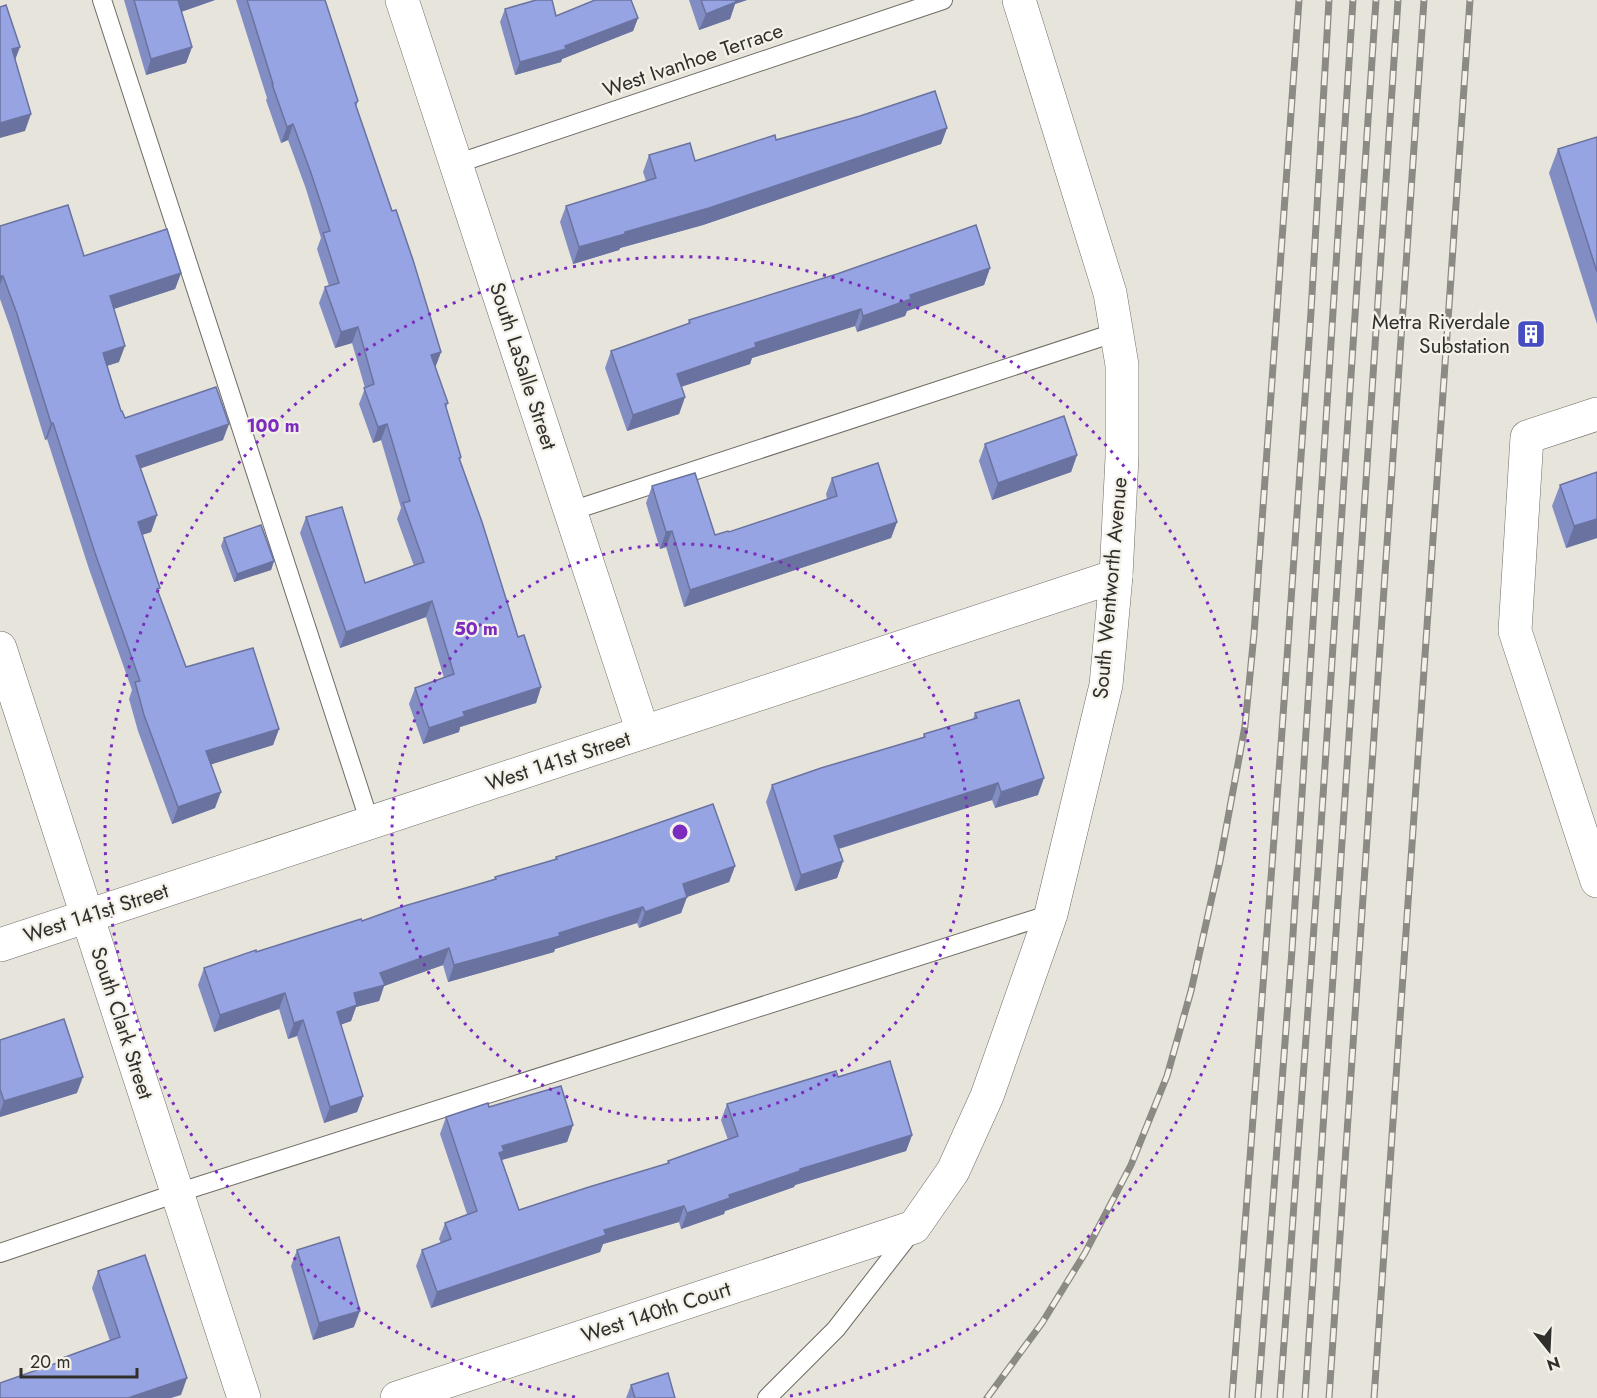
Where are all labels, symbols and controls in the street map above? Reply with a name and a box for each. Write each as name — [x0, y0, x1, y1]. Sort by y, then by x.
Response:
street label: West Ivanhoe Terrace — [599, 15, 787, 105]
street label: South LaSalle Street — [482, 278, 564, 454]
place label: Metra Riverdale Substation — [1372, 307, 1510, 361]
building icon: Metra Riverdale Substation — [1515, 318, 1547, 350]
text: 100 m — [246, 413, 300, 439]
street label: South Wentworth Avenue — [1085, 476, 1135, 700]
text: 50 m — [454, 616, 498, 642]
street label: West 141st Street — [482, 723, 634, 799]
centre of rings — [670, 822, 690, 842]
street label: West 141st Street — [20, 875, 172, 951]
street label: South Clark Street — [83, 943, 161, 1103]
street label: West 140th Court — [577, 1274, 735, 1350]
north arrow — [1519, 1320, 1579, 1380]
scale bar — [21, 1341, 136, 1379]
text: 20 m — [30, 1349, 70, 1375]
text: N — [1544, 1351, 1563, 1377]

